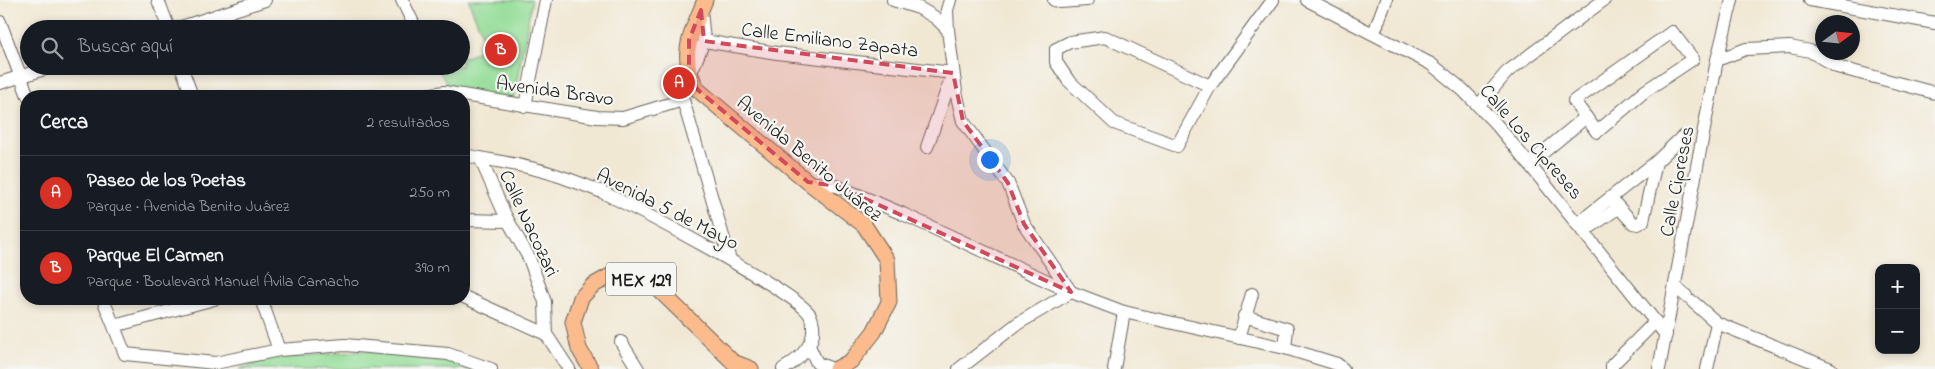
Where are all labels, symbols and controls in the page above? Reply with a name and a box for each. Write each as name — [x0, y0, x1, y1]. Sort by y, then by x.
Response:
north arrow — [1815, 15, 1860, 60]
street label: Calle Emiliano Zapata — [740, 16, 920, 67]
search box — [20, 20, 470, 75]
pin: B — [485, 31, 517, 69]
icon: search — [38, 34, 66, 62]
text: Buscar aquí — [78, 34, 173, 61]
pin: A — [663, 64, 695, 102]
street label: Avenida Bravo — [494, 70, 615, 115]
street label: Calle Los Cipreses — [1471, 78, 1589, 207]
street label: Avenida Benito Juárez — [729, 90, 888, 230]
text: Cerca — [40, 108, 88, 138]
text: 2 resultados — [367, 111, 450, 135]
street label: Calle Cipreses — [1653, 124, 1703, 239]
your location — [977, 147, 1003, 173]
street label: Avenida 5 de Mayo — [590, 162, 743, 259]
street label: Calle Nacozari — [490, 166, 565, 282]
text: Paseo de los Poetas — [87, 168, 246, 195]
text: A — [51, 181, 61, 205]
text: 250 m — [410, 181, 450, 205]
text: Parque · Avenida Benito Juárez — [87, 195, 290, 219]
text: Parque El Carmen — [87, 243, 224, 270]
text: B — [51, 256, 61, 280]
text: 390 m — [415, 256, 450, 280]
road number: MEX 129 — [606, 262, 676, 296]
map controls — [1875, 264, 1920, 354]
button: + — [1875, 264, 1920, 309]
text: Parque · Boulevard Manuel Ávila Camacho — [87, 270, 359, 294]
button: − — [1875, 309, 1920, 354]

